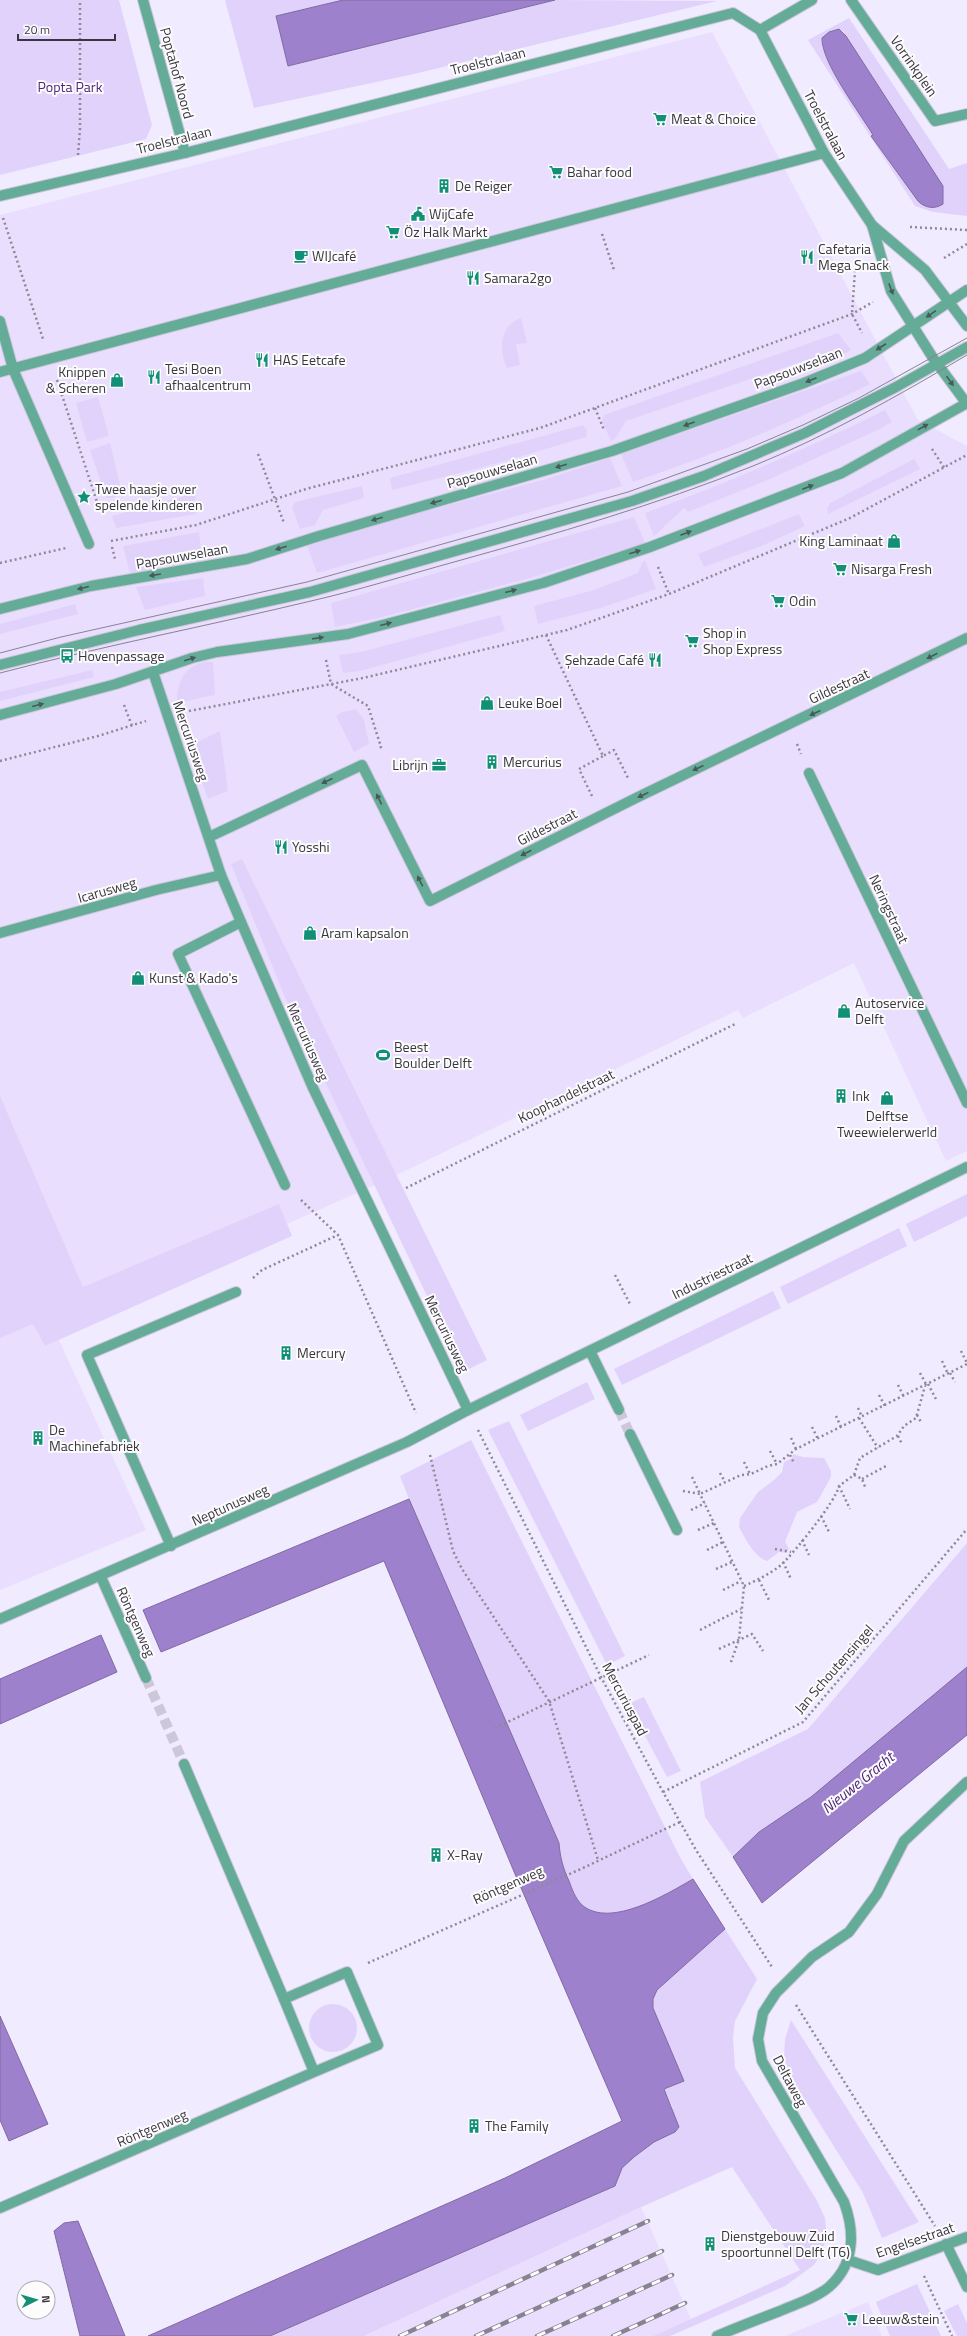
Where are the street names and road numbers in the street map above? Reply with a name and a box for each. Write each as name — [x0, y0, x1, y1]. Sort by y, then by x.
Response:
street label: Poptahof Noord — [155, 25, 200, 121]
street label: Vorrinkplein — [886, 31, 943, 101]
street label: Troelstralaan — [448, 41, 528, 80]
street label: Troelstralaan — [799, 86, 854, 164]
street label: Troelstralaan — [134, 120, 214, 159]
street label: Papsouwselaan — [751, 341, 845, 394]
street label: Papsouwselaan — [444, 448, 539, 493]
street label: Papsouwselaan — [134, 537, 229, 574]
street label: Gildestraat — [805, 662, 873, 709]
street label: Mercuriusweg — [168, 698, 215, 784]
street label: Gildestraat — [513, 802, 580, 851]
street label: Icarusweg — [75, 871, 139, 908]
street label: Neringstraat — [864, 871, 915, 947]
street label: Mercuriusweg — [282, 999, 335, 1084]
street label: Koophandelstraat — [514, 1063, 618, 1128]
street label: Industriestraat — [668, 1247, 756, 1304]
street label: Mercuriusweg — [420, 1292, 475, 1376]
street label: Neptunusweg — [188, 1478, 272, 1531]
street label: Röntgenweg — [112, 1583, 161, 1660]
street label: Jan Schoutensingel — [789, 1620, 878, 1718]
street label: Mercuriuspad — [597, 1658, 654, 1739]
street label: Röntgenweg — [469, 1860, 546, 1909]
street label: Deltaweg — [768, 2051, 813, 2110]
street label: Röntgenweg — [113, 2103, 190, 2152]
street label: Engelsestraat — [873, 2216, 957, 2263]

